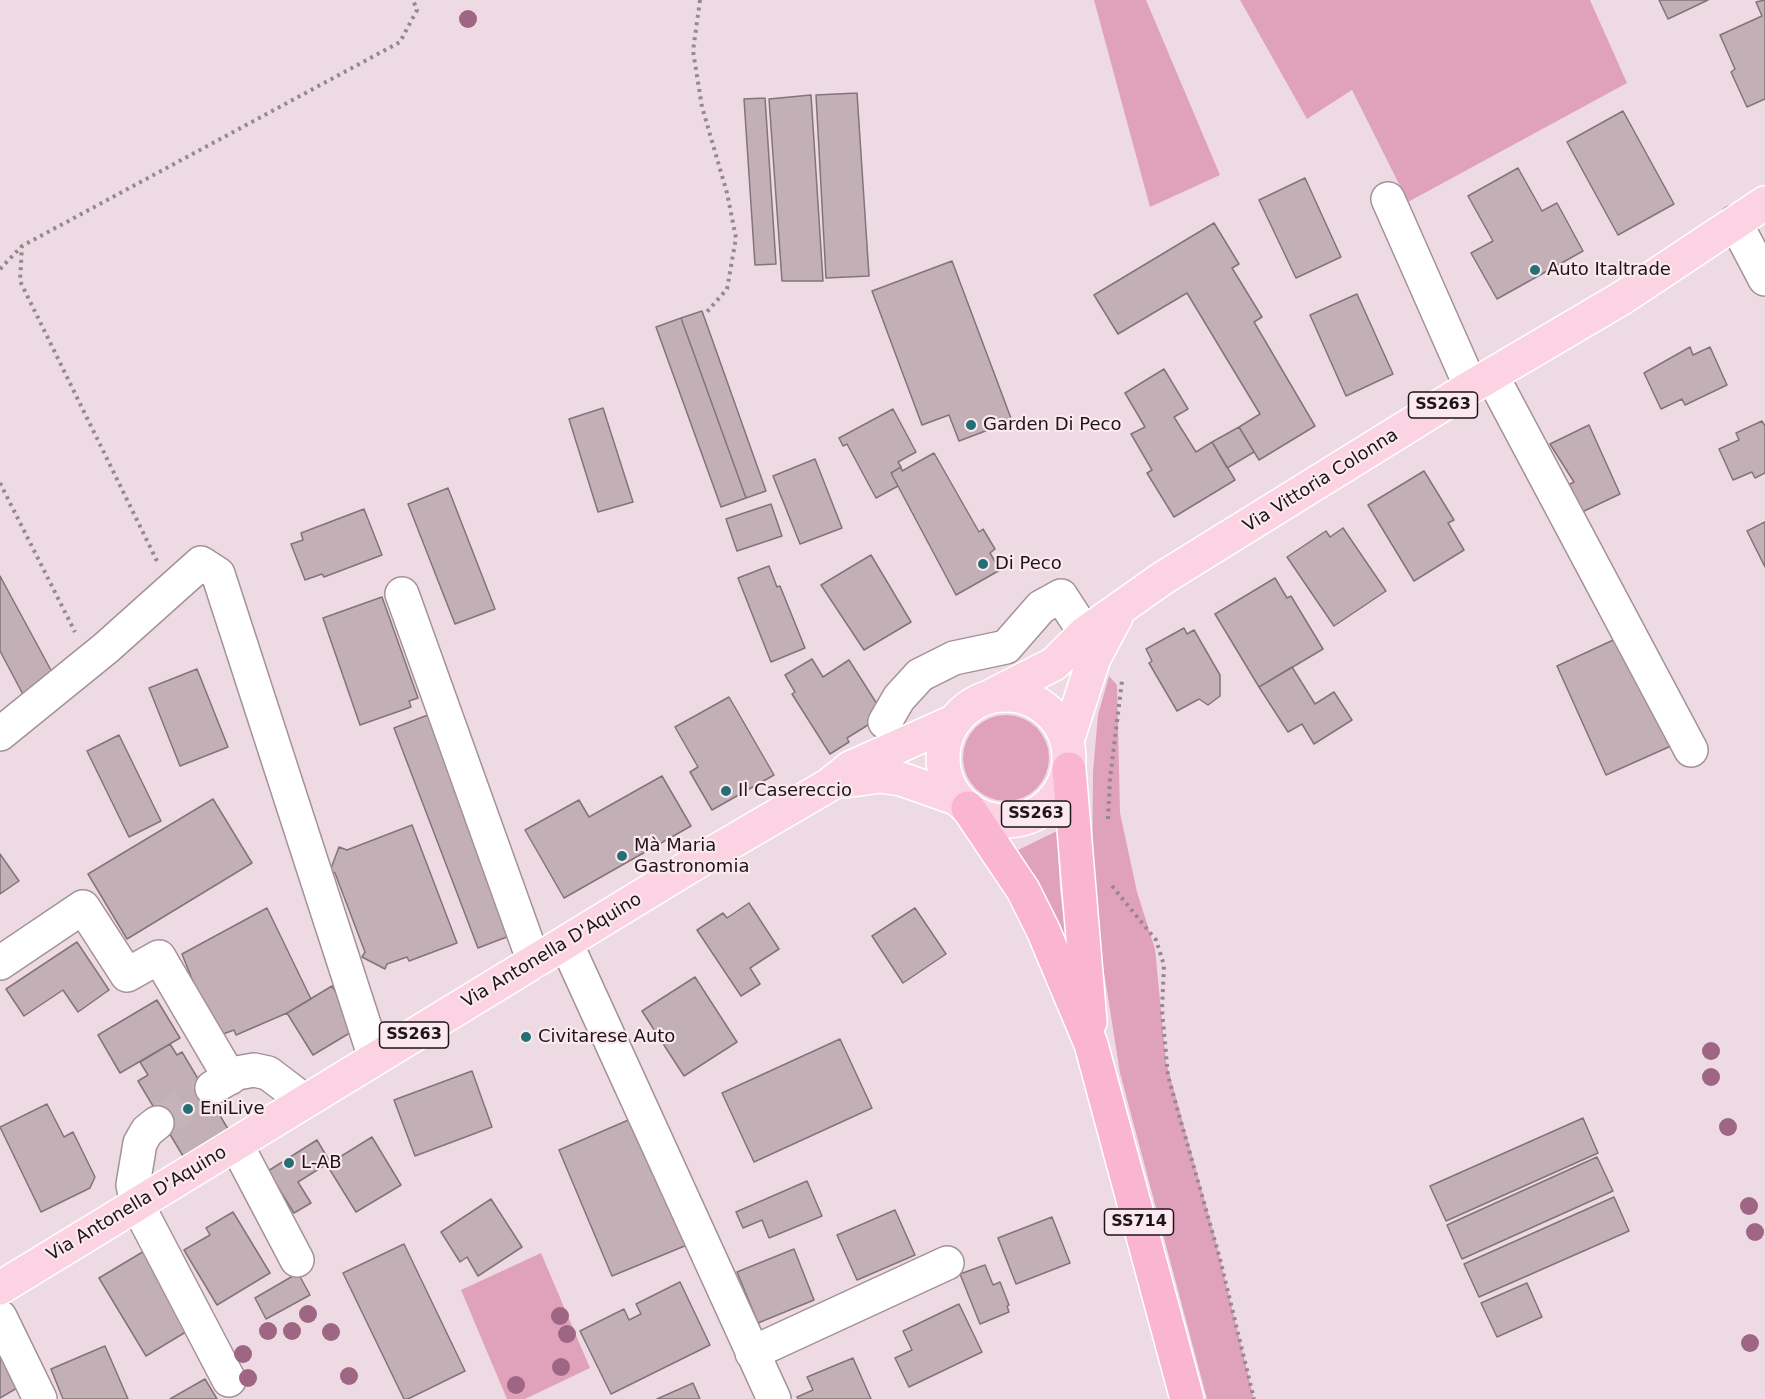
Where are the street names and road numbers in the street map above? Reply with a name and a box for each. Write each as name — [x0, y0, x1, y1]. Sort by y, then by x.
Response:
road number: SS263 — [1408, 392, 1478, 418]
street label: Via Vittoria Colonna — [1240, 425, 1402, 537]
road number: SS263 — [1002, 801, 1070, 827]
street label: Via Antonella D'Aquino — [458, 889, 646, 1013]
road number: SS263 — [380, 1022, 448, 1048]
street label: Via Antonella D'Aquino — [43, 1142, 231, 1266]
road number: SS714 — [1104, 1209, 1174, 1235]

